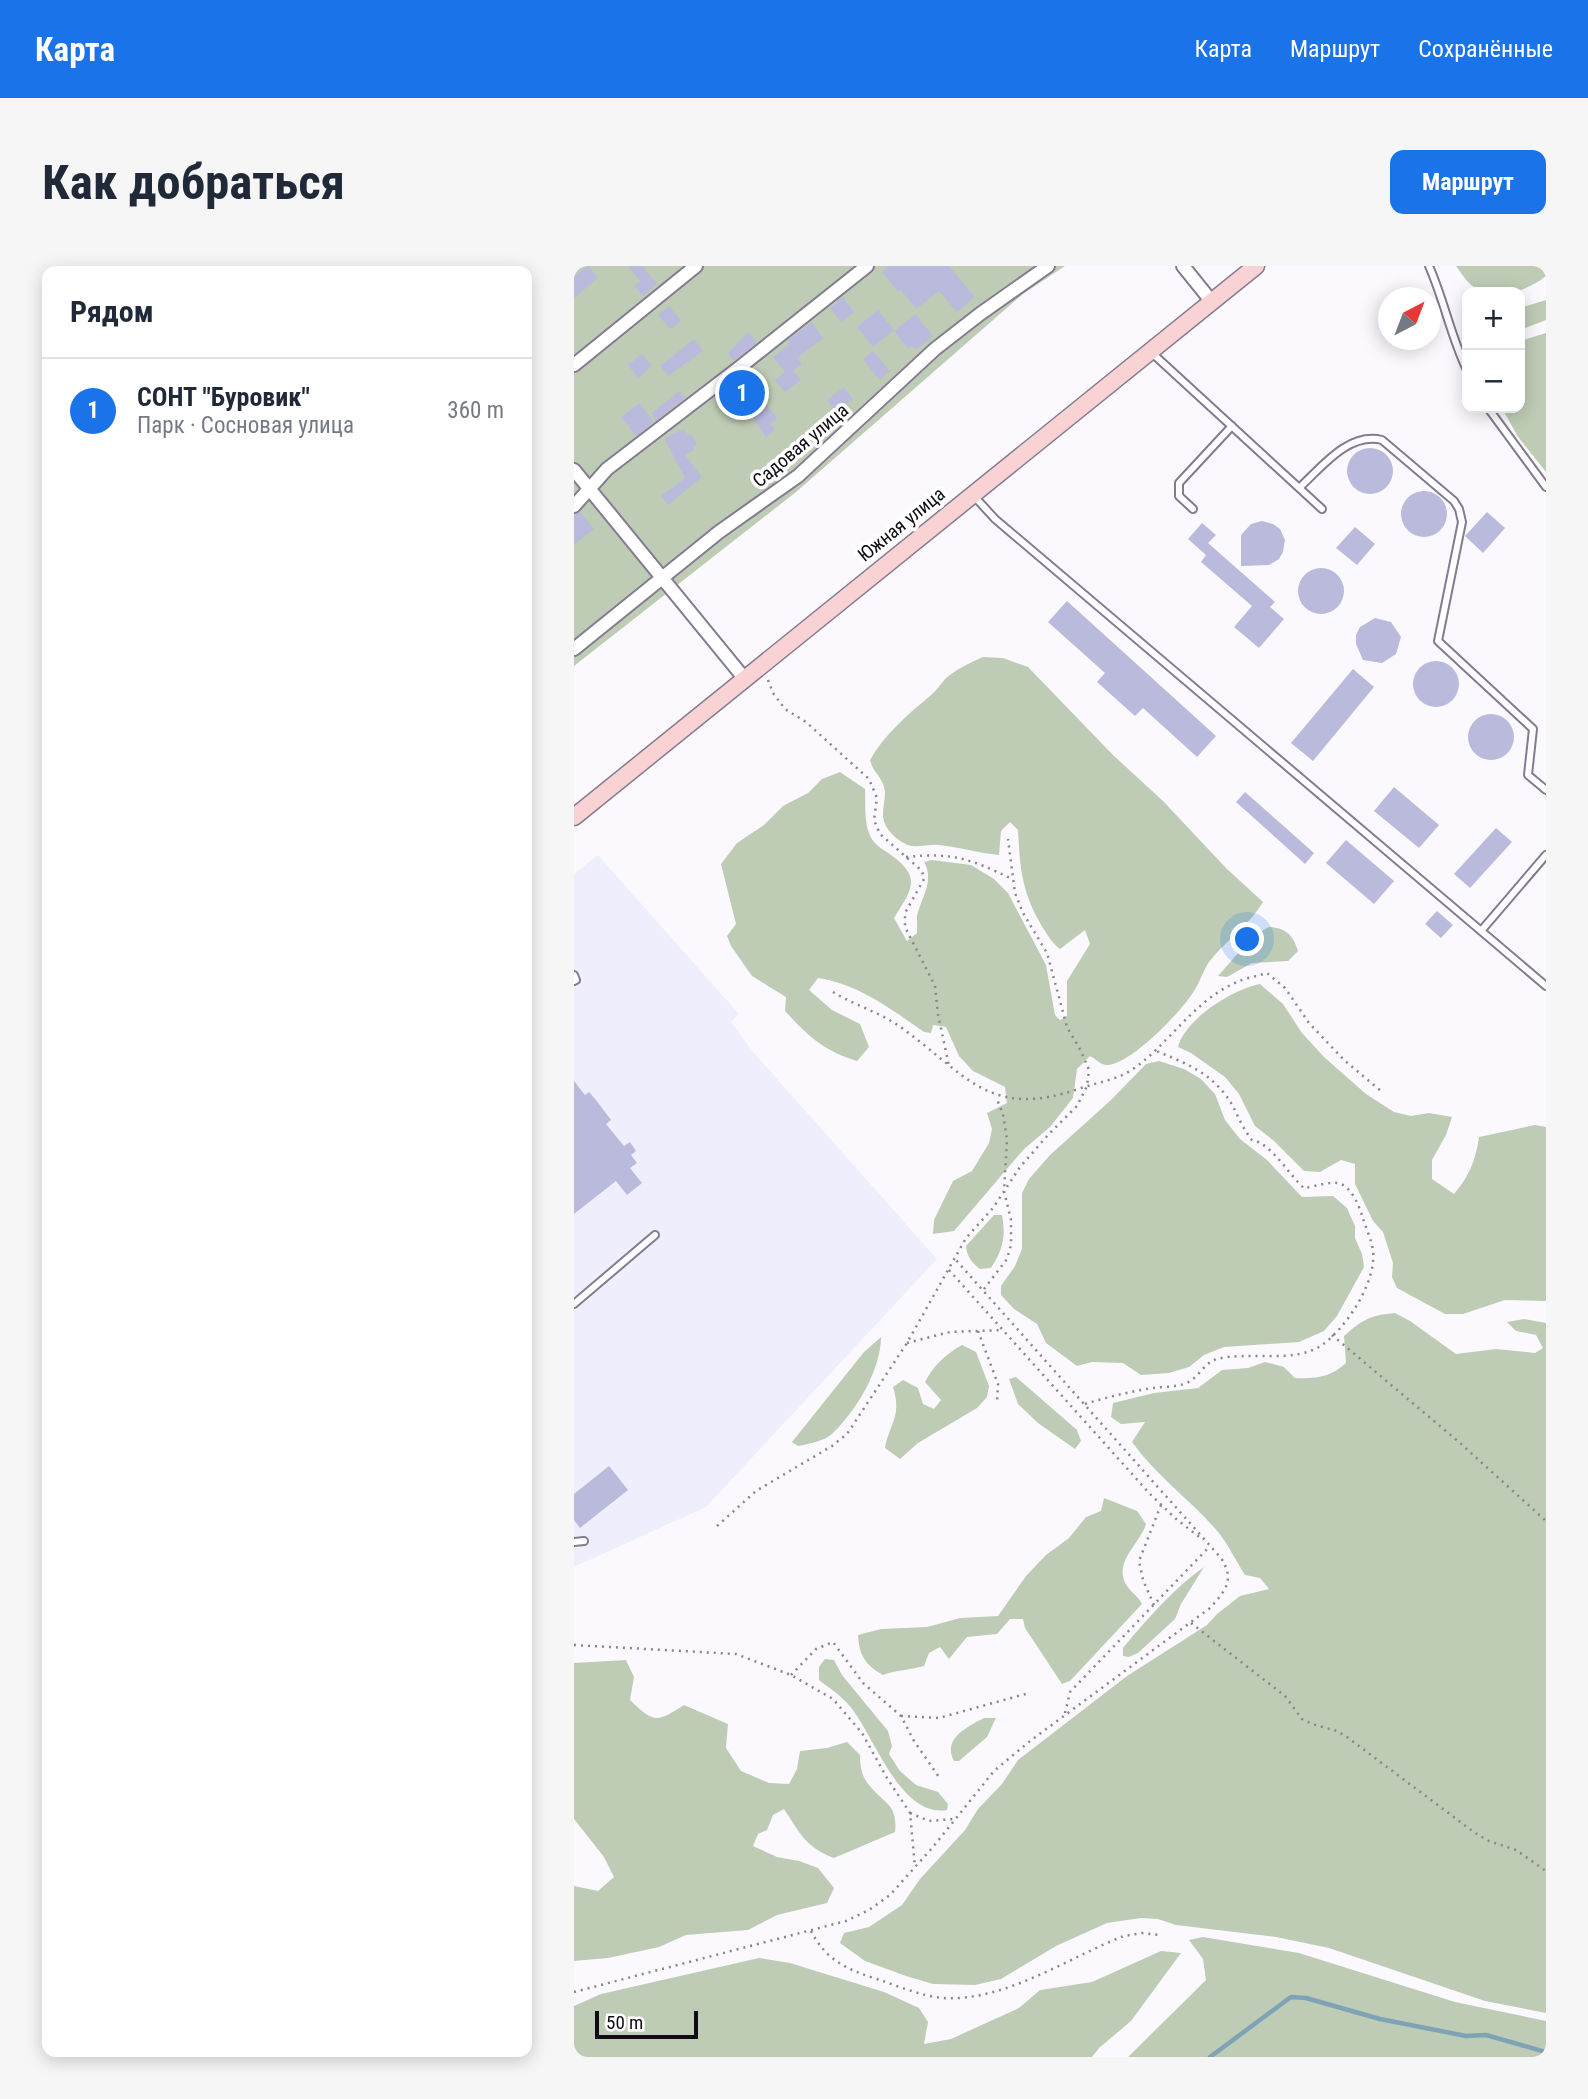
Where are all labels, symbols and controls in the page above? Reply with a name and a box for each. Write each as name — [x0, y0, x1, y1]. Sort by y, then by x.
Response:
text: Карта — [35, 30, 115, 69]
text: Карта — [1195, 35, 1252, 63]
text: Маршрут — [1290, 35, 1380, 63]
text: Сохранённые — [1418, 35, 1553, 63]
button: Маршрут — [1390, 150, 1546, 214]
text: Как добраться — [42, 154, 345, 211]
north arrow — [1378, 287, 1441, 350]
map controls — [1462, 287, 1525, 413]
button: + — [1462, 287, 1525, 350]
text: Рядом — [70, 294, 154, 329]
button: − — [1462, 350, 1525, 413]
pin: 1 — [719, 367, 765, 419]
text: СОНТ "Буровик" — [137, 382, 310, 412]
text: 1 — [87, 397, 99, 424]
text: 360 m — [447, 397, 504, 424]
street label: Садовая улица — [748, 399, 853, 492]
text: Парк · Сосновая улица — [137, 412, 354, 439]
street label: Южная улица — [853, 482, 950, 566]
your location — [1230, 922, 1264, 956]
scale bar — [595, 2008, 698, 2040]
text: 50 m — [606, 2011, 643, 2034]

